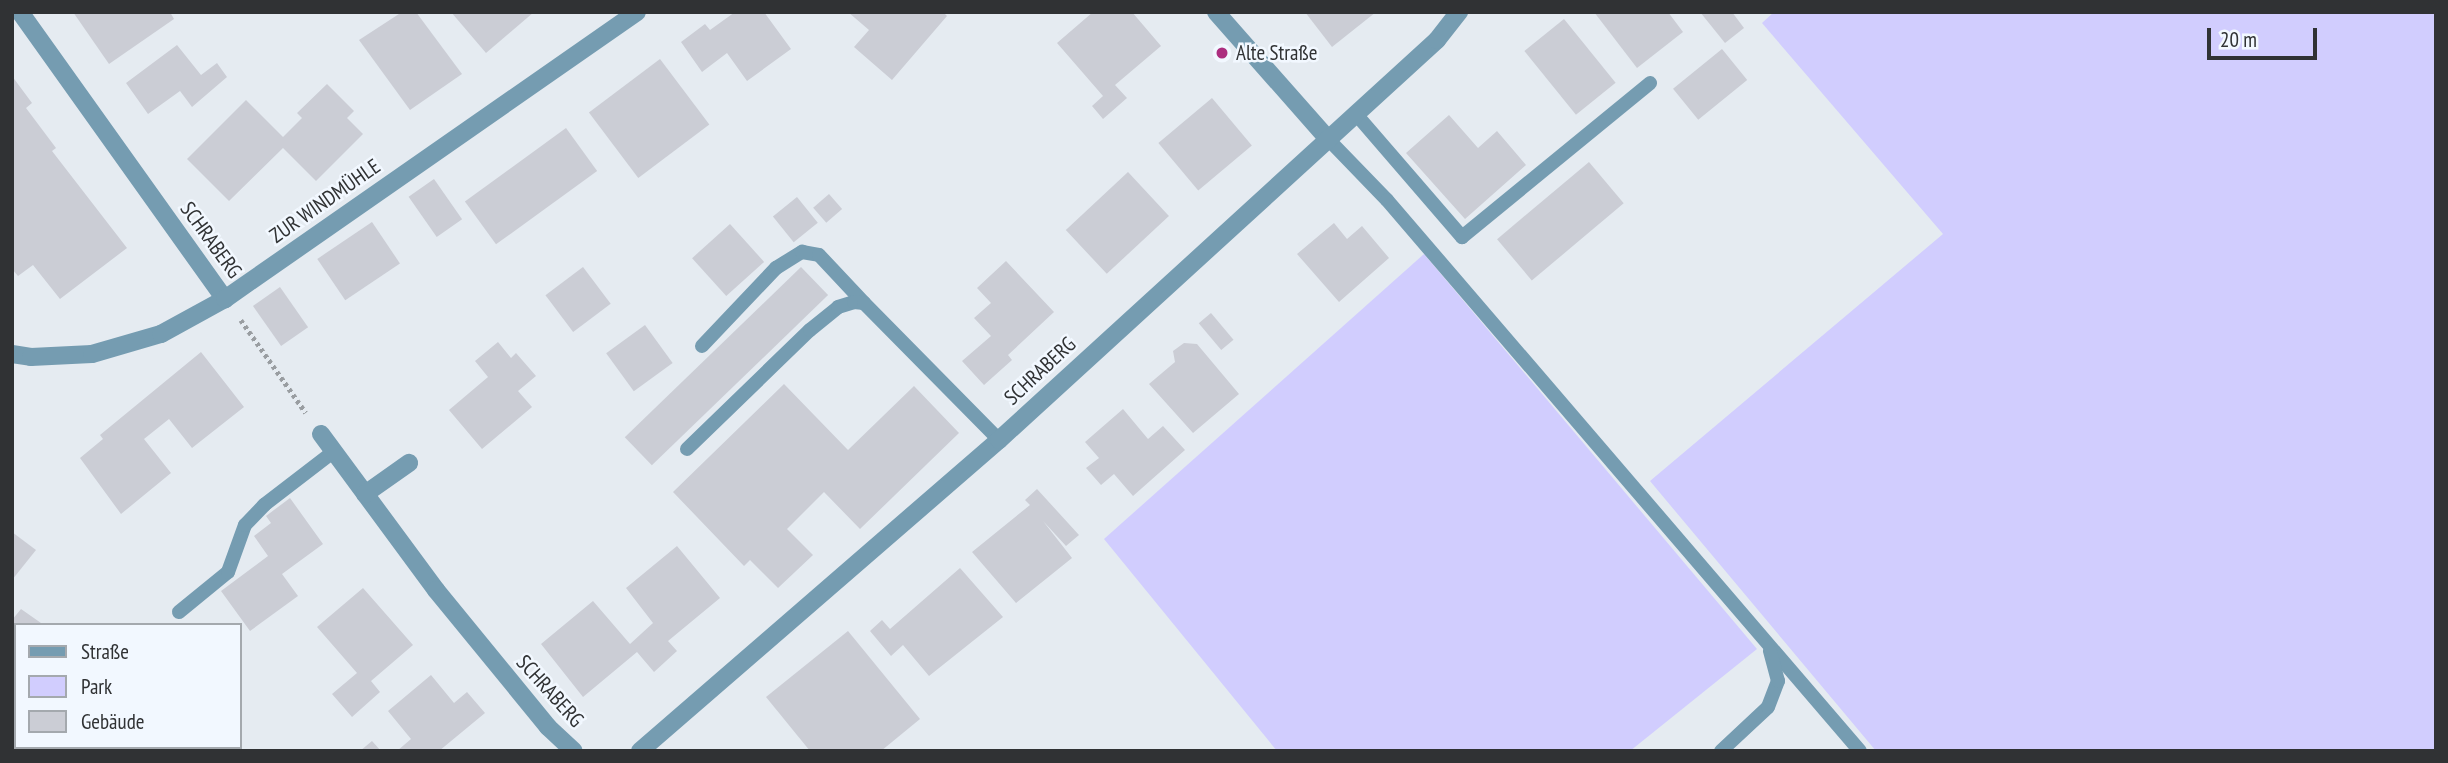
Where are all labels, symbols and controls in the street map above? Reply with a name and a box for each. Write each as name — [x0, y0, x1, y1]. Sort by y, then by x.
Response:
scale bar — [2210, 14, 2320, 58]
text: 20 m — [2220, 26, 2257, 53]
place label: Alte Straße — [1236, 40, 1317, 66]
marker: Alte Straße — [1214, 45, 1230, 61]
street label: ZUR WINDMÜHLE — [265, 154, 385, 248]
street label: SCHRABERG — [175, 197, 247, 283]
street label: SCHRABERG — [999, 332, 1081, 410]
legend — [14, 623, 242, 749]
text: Straße — [81, 638, 129, 665]
street label: SCHRABERG — [511, 650, 589, 732]
text: Park — [81, 673, 112, 700]
text: Gebäude — [81, 708, 144, 735]

